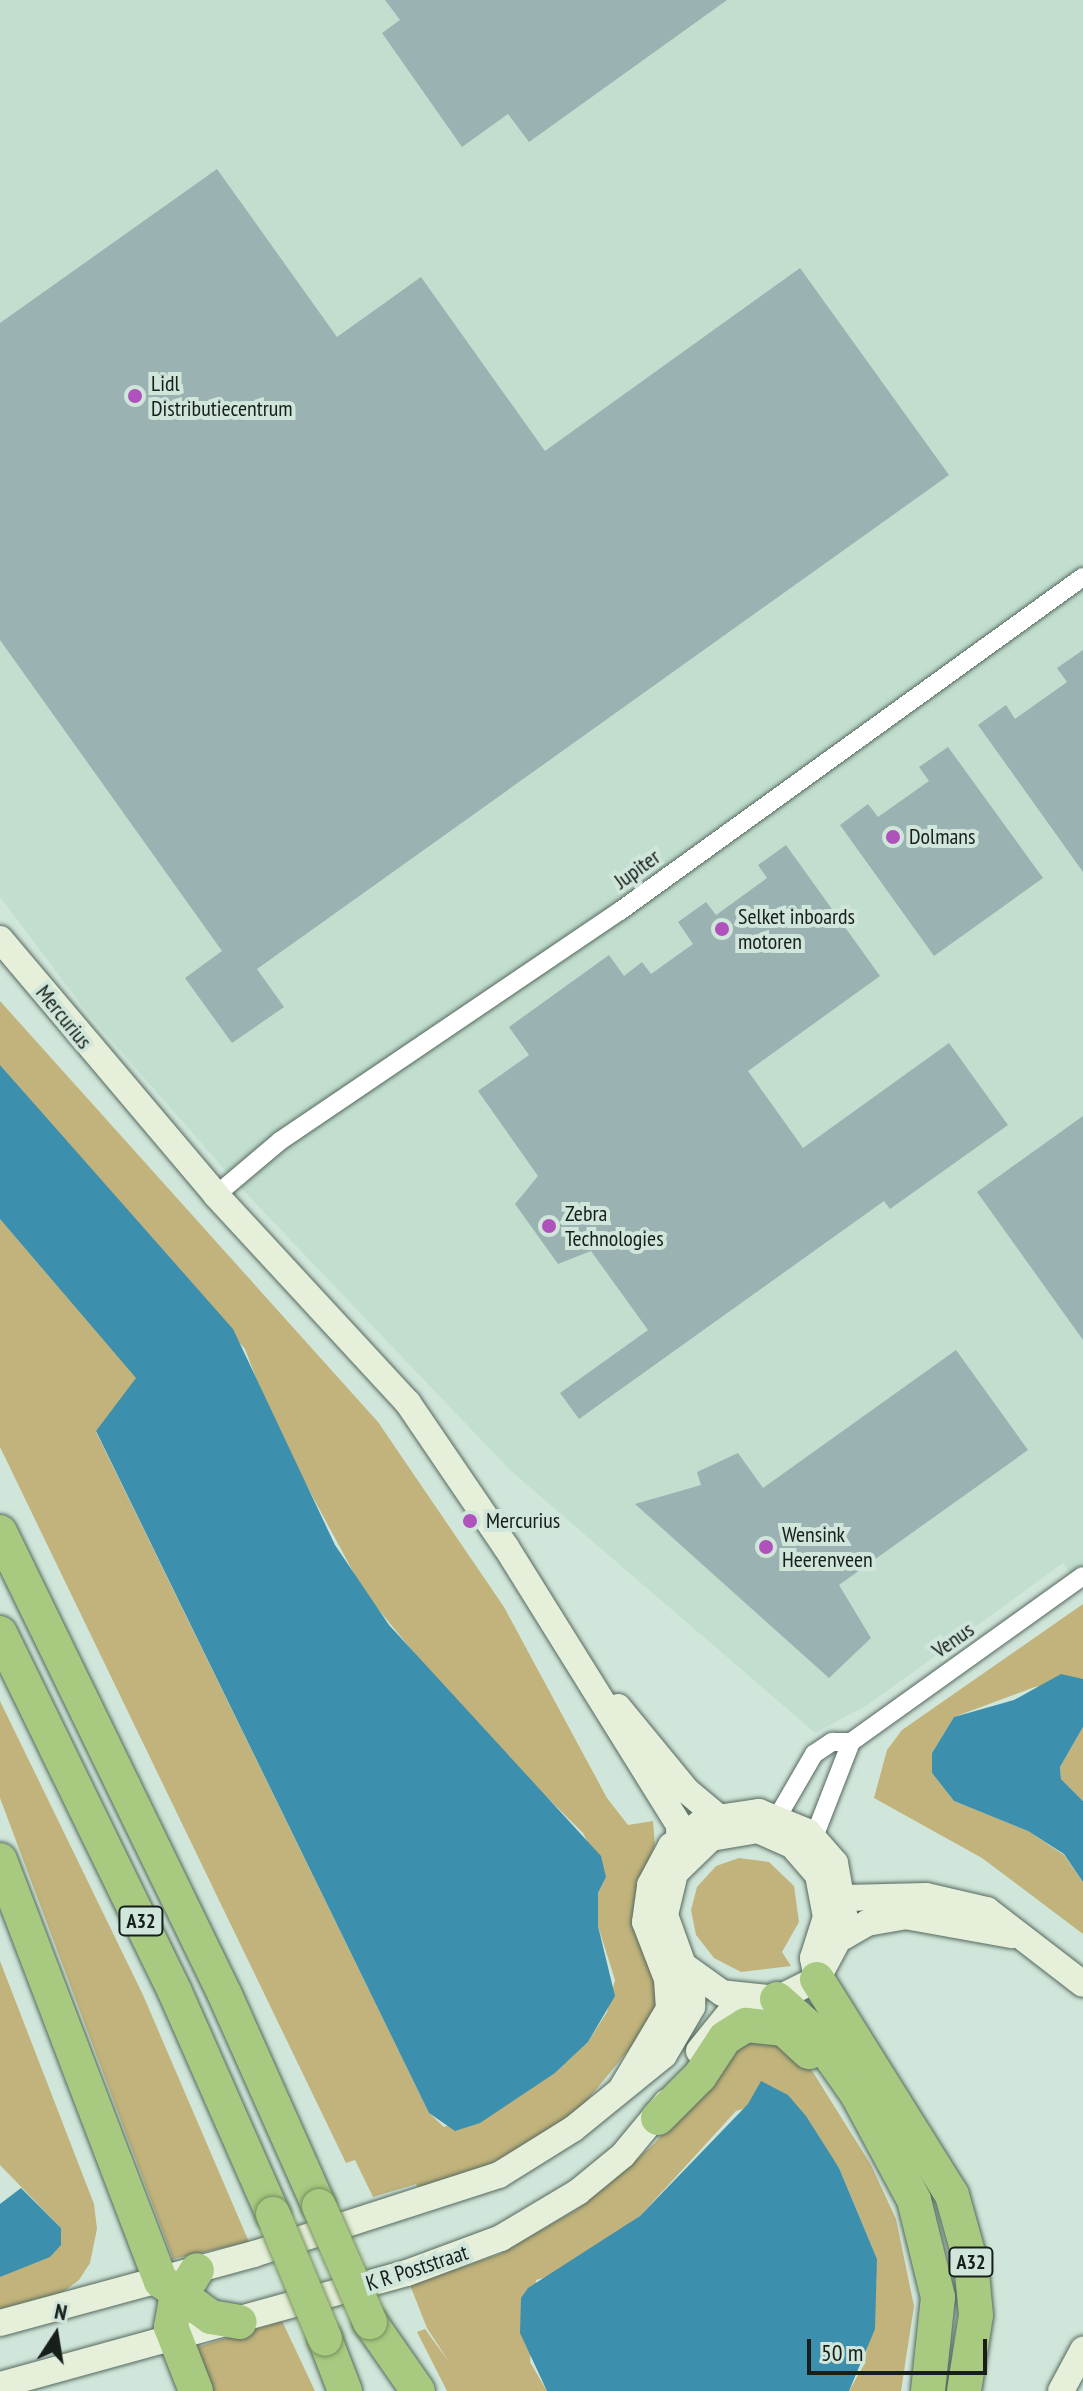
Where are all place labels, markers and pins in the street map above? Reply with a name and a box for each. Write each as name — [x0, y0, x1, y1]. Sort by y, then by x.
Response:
place label: Lidl Distributiecentrum — [151, 370, 293, 422]
marker: Lidl Distributiecentrum — [126, 387, 144, 405]
place label: Dolmans — [909, 824, 975, 850]
marker: Dolmans — [884, 828, 902, 846]
place label: Selket inboards motoren — [738, 903, 855, 954]
marker: Selket inboards motoren — [713, 920, 731, 938]
place label: Zebra Technologies — [565, 1200, 664, 1252]
marker: Zebra Technologies — [540, 1217, 558, 1235]
place label: Mercurius — [486, 1508, 560, 1534]
marker: Mercurius — [461, 1512, 479, 1530]
place label: Wensink Heerenveen — [782, 1521, 873, 1572]
marker: Wensink Heerenveen — [757, 1538, 775, 1556]

